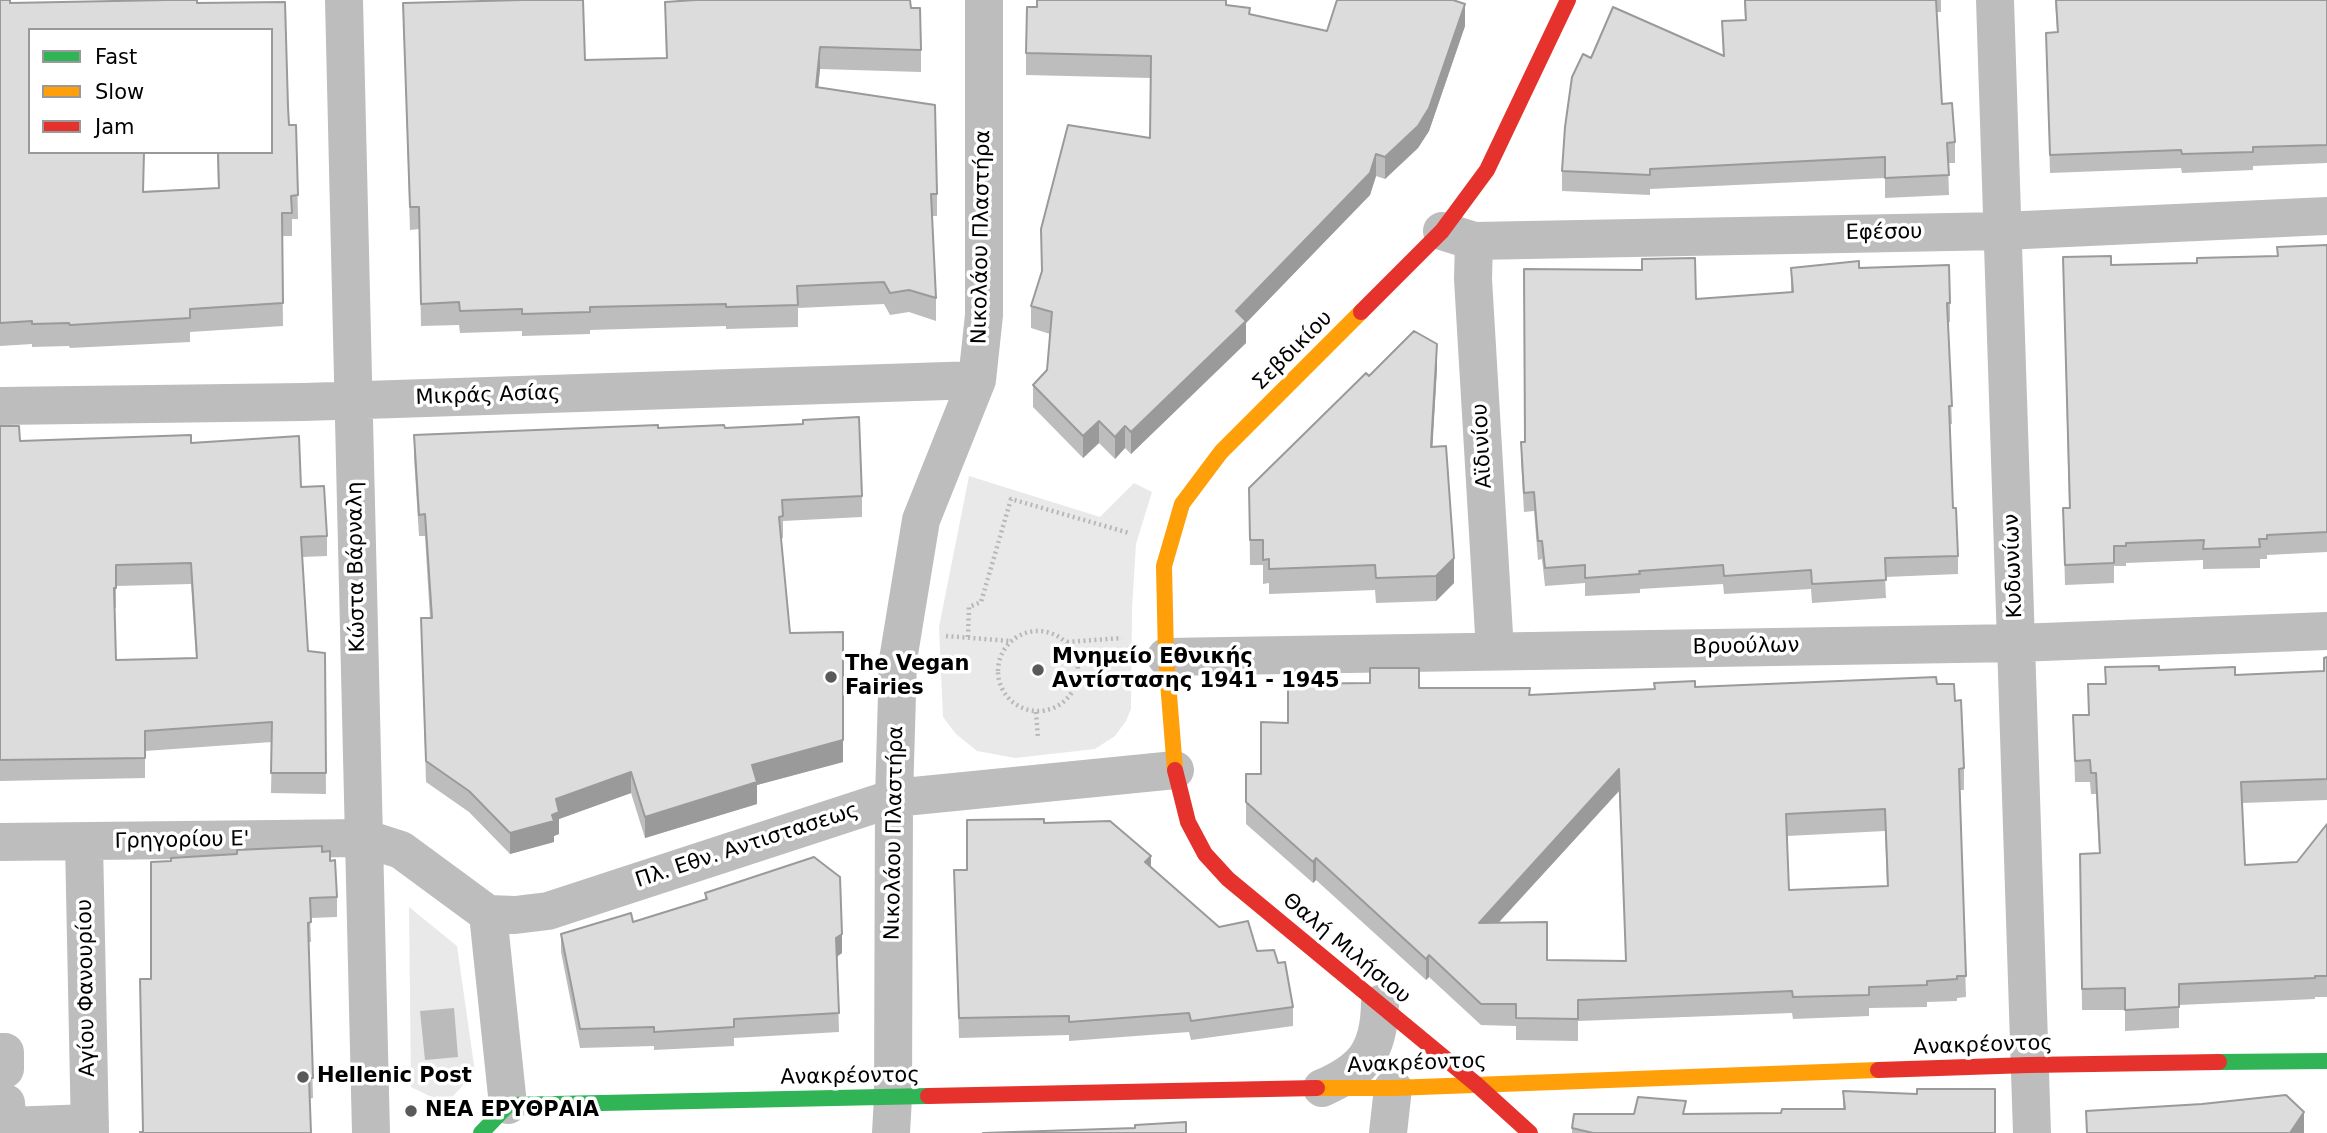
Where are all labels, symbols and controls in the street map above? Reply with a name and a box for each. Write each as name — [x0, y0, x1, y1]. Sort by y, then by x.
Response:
legend — [28, 28, 273, 154]
text: Fast — [95, 45, 137, 69]
text: Slow — [95, 80, 144, 104]
text: Jam — [95, 115, 135, 139]
street label: Νικολάου Πλαστήρα — [968, 130, 996, 344]
street label: Εφέσου — [1845, 220, 1923, 246]
street label: Σεβδικίου — [1248, 306, 1338, 396]
street label: Μικράς Ασίας — [415, 381, 561, 411]
street label: Αϊδινίου — [1468, 403, 1498, 489]
street label: Κώστα Βάρναλη — [343, 481, 371, 653]
street label: Κυδωνίων — [2000, 513, 2028, 619]
street label: Βρυούλων — [1692, 633, 1800, 661]
place label: Μνημείο Εθνικής Αντίστασης 1941 - 1945 — [1052, 645, 1340, 695]
place label: The Vegan Fairies — [845, 652, 969, 702]
marker: Μνημείο Εθνικής Αντίστασης 1941 - 1945 — [1030, 662, 1046, 678]
marker: The Vegan Fairies — [823, 669, 839, 685]
street label: Νικολάου Πλαστήρα — [881, 726, 909, 940]
street label: Πλ. Εθν. Αντιστασεως — [632, 798, 862, 894]
street label: Γρηγορίου Ε' — [114, 827, 250, 855]
street label: Θαλή Μιλήσιου — [1277, 888, 1415, 1010]
street label: Αγίου Φανουρίου — [73, 899, 101, 1077]
street label: Ανακρέοντος — [1913, 1031, 2053, 1061]
street label: Ανακρέοντος — [1347, 1049, 1487, 1079]
street label: Ανακρέοντος — [780, 1063, 920, 1091]
place label: Hellenic Post — [317, 1064, 472, 1090]
marker: Hellenic Post — [295, 1069, 311, 1085]
place label: ΝΕΑ ΕΡΥΘΡΑΙΑ — [425, 1098, 599, 1124]
marker: ΝΕΑ ΕΡΥΘΡΑΙΑ — [403, 1103, 419, 1119]

